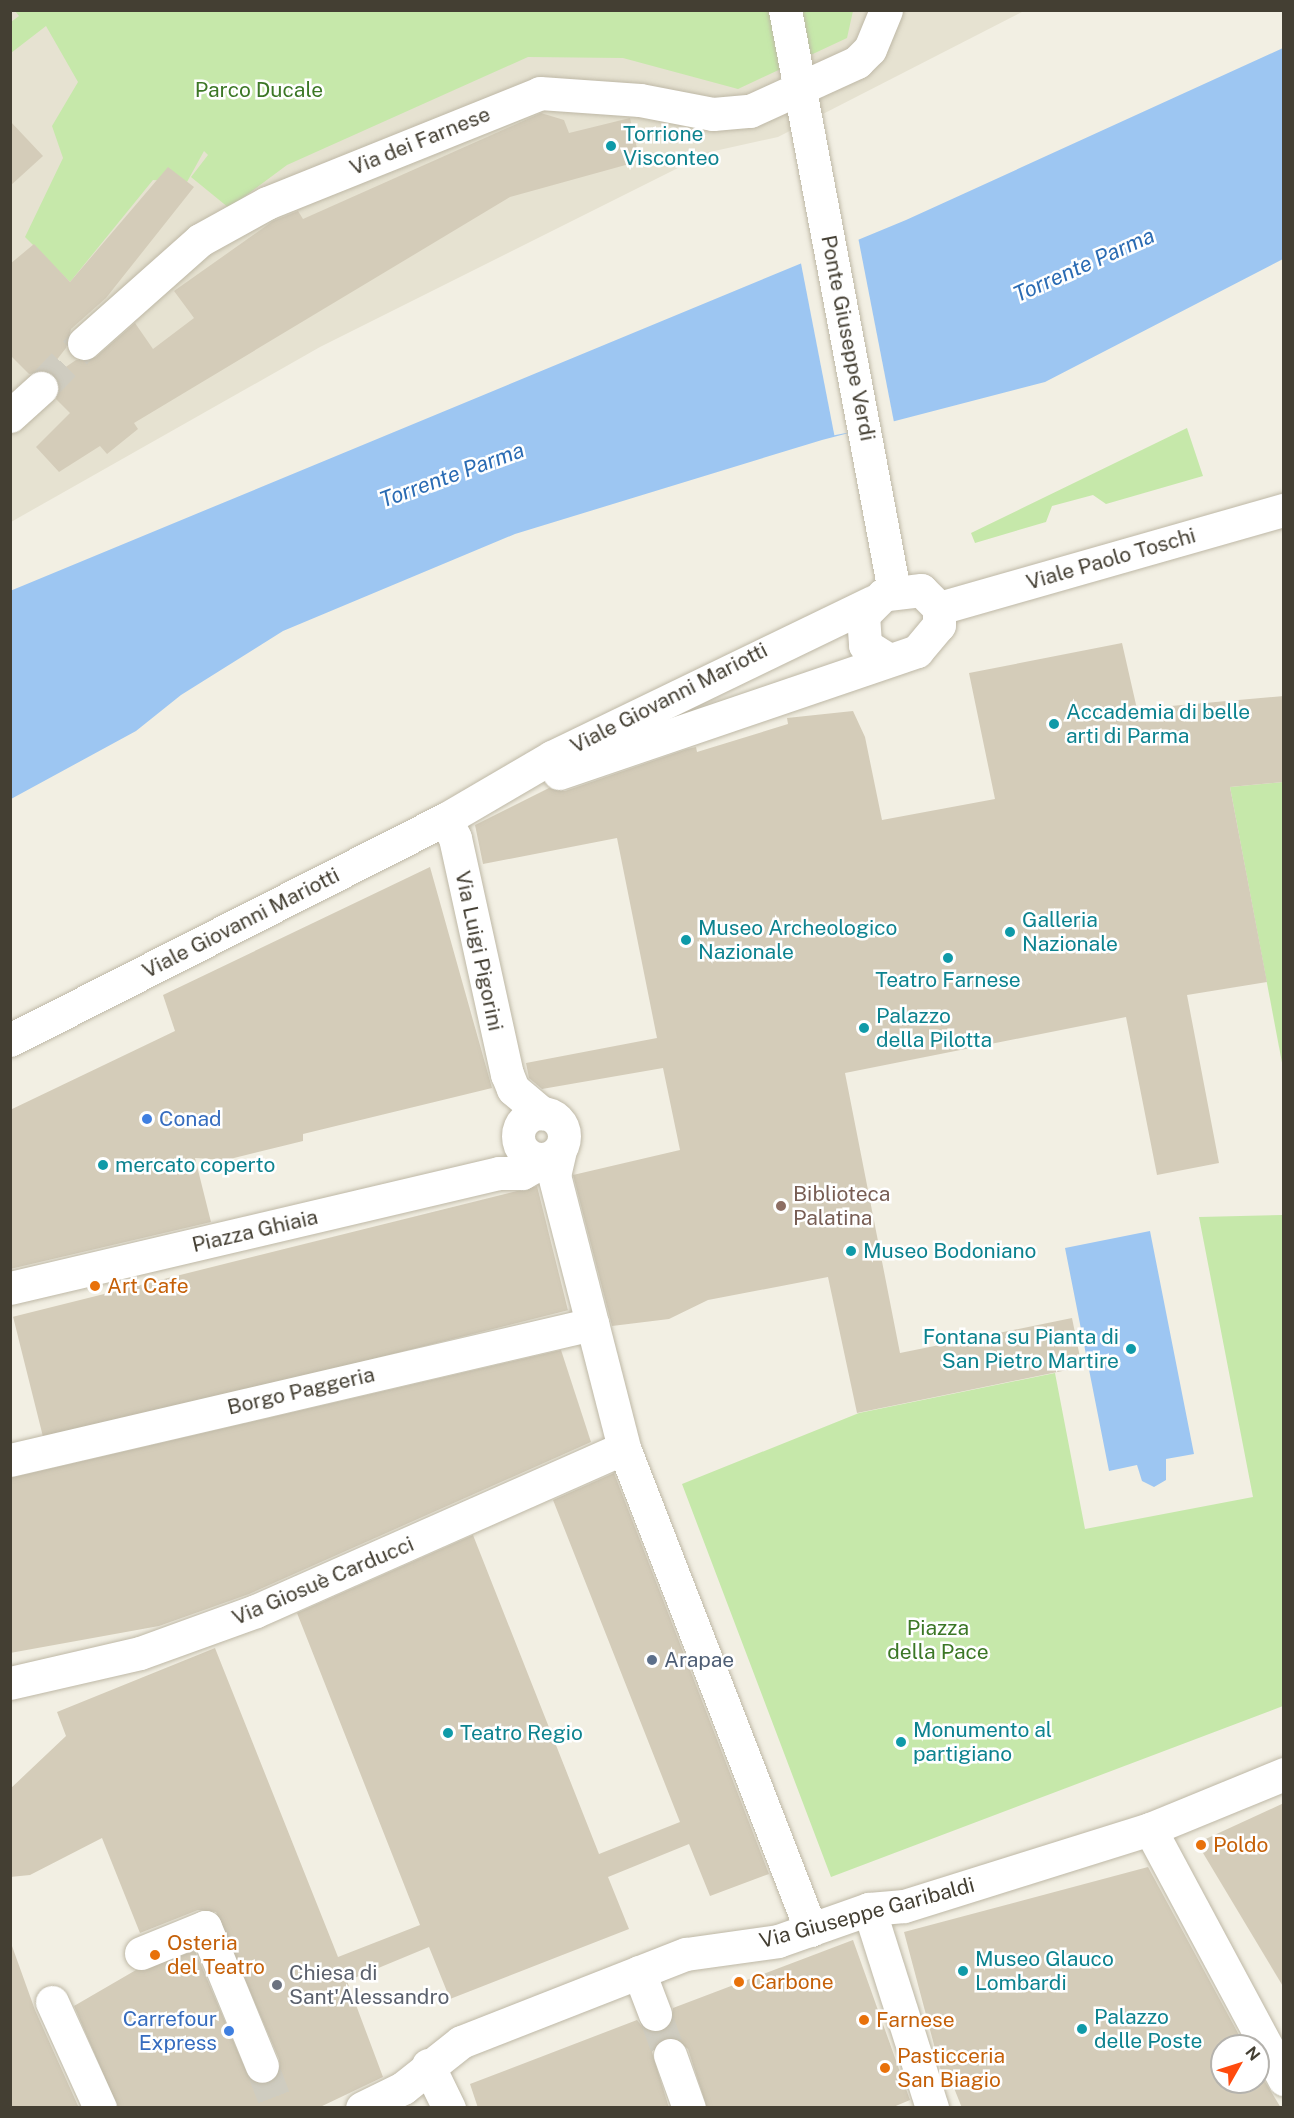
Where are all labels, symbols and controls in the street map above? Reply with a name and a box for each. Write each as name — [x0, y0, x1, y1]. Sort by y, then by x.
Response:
park label: Parco Ducale — [195, 77, 323, 103]
street label: Via dei Farnese — [346, 101, 494, 181]
place label: Torrione Visconteo — [623, 121, 719, 171]
marker: Torrione Visconteo — [604, 139, 618, 153]
water label: Torrente Parma — [1009, 222, 1159, 308]
street label: Ponte Giuseppe Verdi — [816, 233, 880, 443]
water label: Torrente Parma — [376, 437, 528, 513]
street label: Viale Paolo Toschi — [1023, 523, 1199, 595]
street label: Viale Giovanni Mariotti — [566, 637, 772, 759]
place label: Accademia di belle arti di Parma — [1066, 699, 1251, 749]
marker: Accademia di belle arti di Parma — [1047, 717, 1061, 731]
street label: Viale Giovanni Mariotti — [138, 862, 344, 984]
street label: Via Luigi Pigorini — [450, 869, 508, 1033]
place label: Galleria Nazionale — [1022, 907, 1118, 957]
place label: Museo Archeologico Nazionale — [698, 915, 898, 965]
marker: Galleria Nazionale — [1003, 925, 1017, 939]
marker: Museo Archeologico Nazionale — [679, 933, 693, 947]
marker: Teatro Farnese — [941, 951, 955, 965]
place label: Teatro Farnese — [875, 967, 1021, 993]
place label: Palazzo della Pilotta — [876, 1003, 992, 1053]
marker: Palazzo della Pilotta — [857, 1021, 871, 1035]
place label: Conad — [159, 1106, 222, 1132]
marker: Conad — [140, 1112, 154, 1126]
place label: mercato coperto — [115, 1152, 276, 1178]
marker: mercato coperto — [96, 1158, 110, 1172]
place label: Biblioteca Palatina — [793, 1181, 890, 1231]
marker: Biblioteca Palatina — [774, 1199, 788, 1213]
street label: Piazza Ghiaia — [190, 1204, 320, 1258]
place label: Museo Bodoniano — [863, 1238, 1037, 1264]
marker: Museo Bodoniano — [844, 1244, 858, 1258]
place label: Art Cafe — [107, 1273, 189, 1299]
marker: Art Cafe — [88, 1279, 102, 1293]
place label: Fontana su Pianta di San Pietro Martire — [922, 1324, 1119, 1374]
marker: Fontana su Pianta di San Pietro Martire — [1124, 1342, 1138, 1356]
street label: Borgo Paggeria — [225, 1362, 377, 1420]
street label: Via Giosuè Carducci — [228, 1531, 418, 1631]
park label: Piazza della Pace — [887, 1615, 989, 1665]
place label: Arapae — [664, 1647, 734, 1673]
marker: Arapae — [645, 1653, 659, 1667]
place label: Monumento al partigiano — [913, 1717, 1052, 1767]
place label: Teatro Regio — [460, 1720, 583, 1746]
marker: Teatro Regio — [441, 1726, 455, 1740]
marker: Monumento al partigiano — [894, 1735, 908, 1749]
place label: Poldo — [1213, 1832, 1268, 1858]
marker: Poldo — [1194, 1838, 1208, 1852]
street label: Via Giuseppe Garibaldi — [757, 1872, 977, 1954]
place label: Osteria del Teatro — [167, 1930, 265, 1980]
place label: Museo Glauco Lombardi — [975, 1946, 1114, 1996]
marker: Osteria del Teatro — [148, 1948, 162, 1962]
place label: Chiesa di Sant'Alessandro — [289, 1960, 449, 2010]
marker: Museo Glauco Lombardi — [956, 1964, 970, 1978]
place label: Carbone — [751, 1969, 834, 1995]
marker: Carbone — [732, 1975, 746, 1989]
marker: Chiesa di Sant'Alessandro — [270, 1978, 284, 1992]
place label: Palazzo delle Poste — [1094, 2004, 1202, 2054]
place label: Carrefour Express — [123, 2006, 217, 2056]
place label: Farnese — [876, 2007, 955, 2033]
marker: Farnese — [857, 2013, 871, 2027]
marker: Palazzo delle Poste — [1075, 2022, 1089, 2036]
marker: Carrefour Express — [222, 2024, 236, 2038]
north arrow — [1210, 2034, 1270, 2094]
place label: Pasticceria San Biagio — [897, 2043, 1005, 2093]
text: N — [1241, 2043, 1264, 2064]
marker: Pasticceria San Biagio — [878, 2061, 892, 2075]

